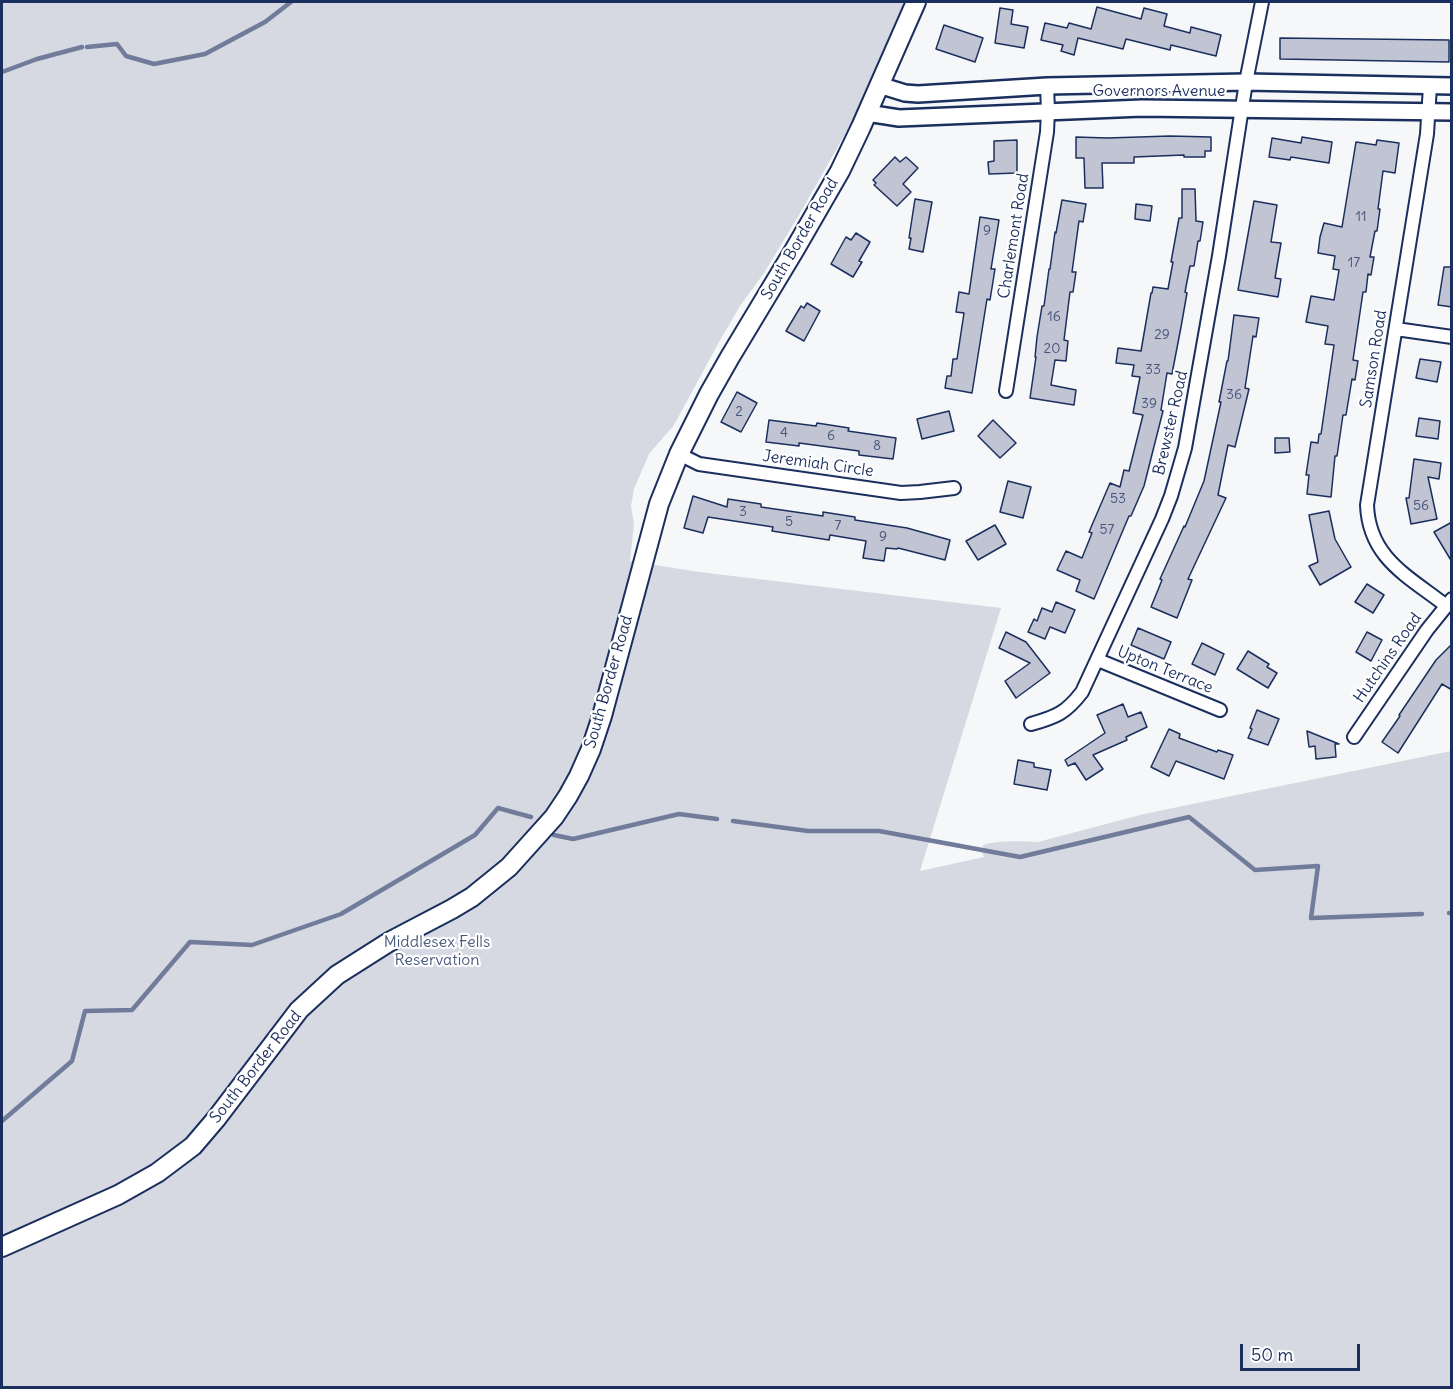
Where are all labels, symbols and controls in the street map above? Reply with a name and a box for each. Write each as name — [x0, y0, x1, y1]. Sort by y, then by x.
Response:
street label: Governors Avenue — [1093, 81, 1225, 101]
street label: Charlemont Road — [995, 172, 1033, 300]
street label: South Border Road — [757, 175, 843, 303]
house number: 11 — [1355, 209, 1367, 225]
house number: 9 — [983, 223, 991, 239]
house number: 17 — [1348, 255, 1360, 271]
house number: 16 — [1047, 309, 1061, 325]
street label: Samson Road — [1357, 309, 1391, 409]
house number: 29 — [1154, 327, 1170, 343]
house number: 20 — [1044, 341, 1060, 357]
house number: 33 — [1145, 362, 1161, 378]
street label: Brewster Road — [1150, 369, 1192, 477]
house number: 36 — [1226, 387, 1242, 403]
house number: 39 — [1141, 396, 1157, 412]
house number: 2 — [735, 404, 743, 420]
house number: 4 — [780, 425, 788, 441]
house number: 6 — [827, 428, 835, 444]
house number: 8 — [873, 438, 881, 454]
street label: Jeremiah Circle — [761, 447, 875, 481]
house number: 53 — [1110, 491, 1126, 507]
house number: 56 — [1413, 498, 1429, 514]
house number: 3 — [739, 504, 747, 520]
house number: 5 — [785, 514, 793, 530]
house number: 7 — [835, 518, 841, 534]
house number: 57 — [1100, 522, 1114, 538]
house number: 9 — [879, 529, 887, 545]
street label: Hutchins Road — [1350, 609, 1426, 707]
street label: South Border Road — [581, 613, 637, 751]
street label: Upton Terrace — [1114, 642, 1216, 698]
park label: Middlesex Fells Reservation — [384, 932, 490, 970]
street label: South Border Road — [206, 1007, 306, 1127]
scale bar — [1243, 1332, 1363, 1370]
text: 50 m — [1251, 1343, 1293, 1366]

